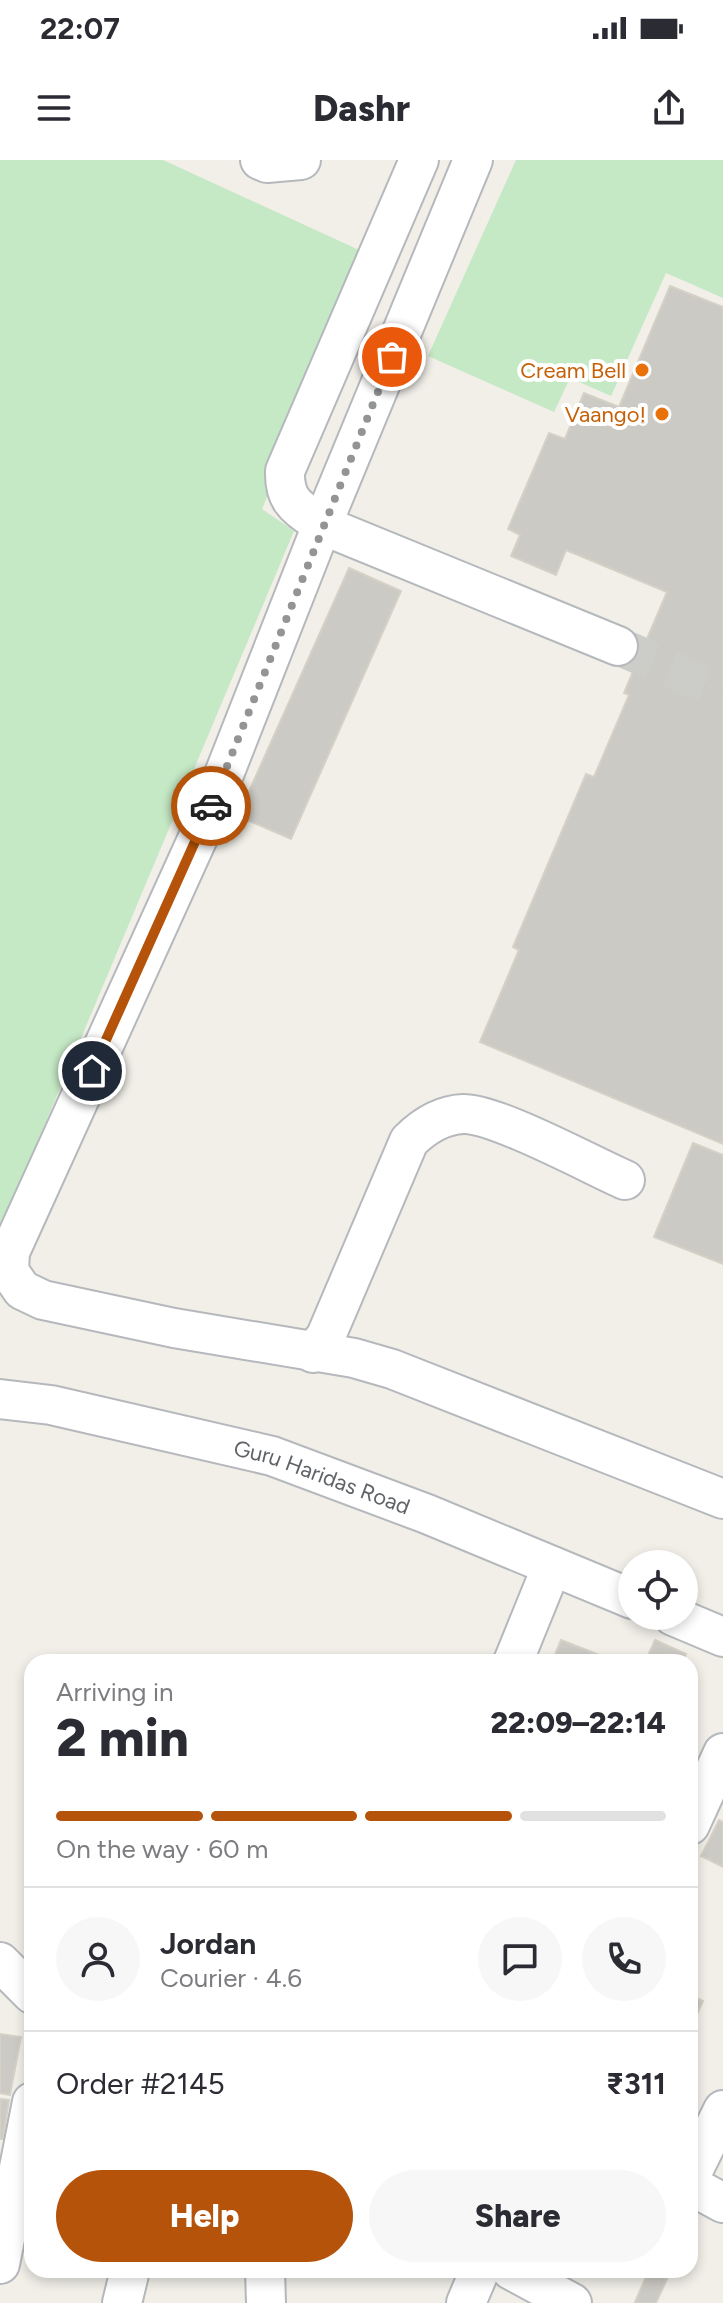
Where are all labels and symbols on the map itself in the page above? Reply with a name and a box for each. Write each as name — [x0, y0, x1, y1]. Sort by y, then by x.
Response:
pin — [358, 323, 426, 391]
place label: Cream Bell — [520, 357, 626, 384]
marker: Cream Bell — [633, 361, 651, 379]
place label: Vaango! — [565, 401, 646, 428]
marker: Vaango! — [653, 405, 671, 423]
courier — [171, 766, 251, 846]
pin — [58, 1037, 126, 1105]
street label: Guru Haridas Road — [231, 1435, 414, 1520]

